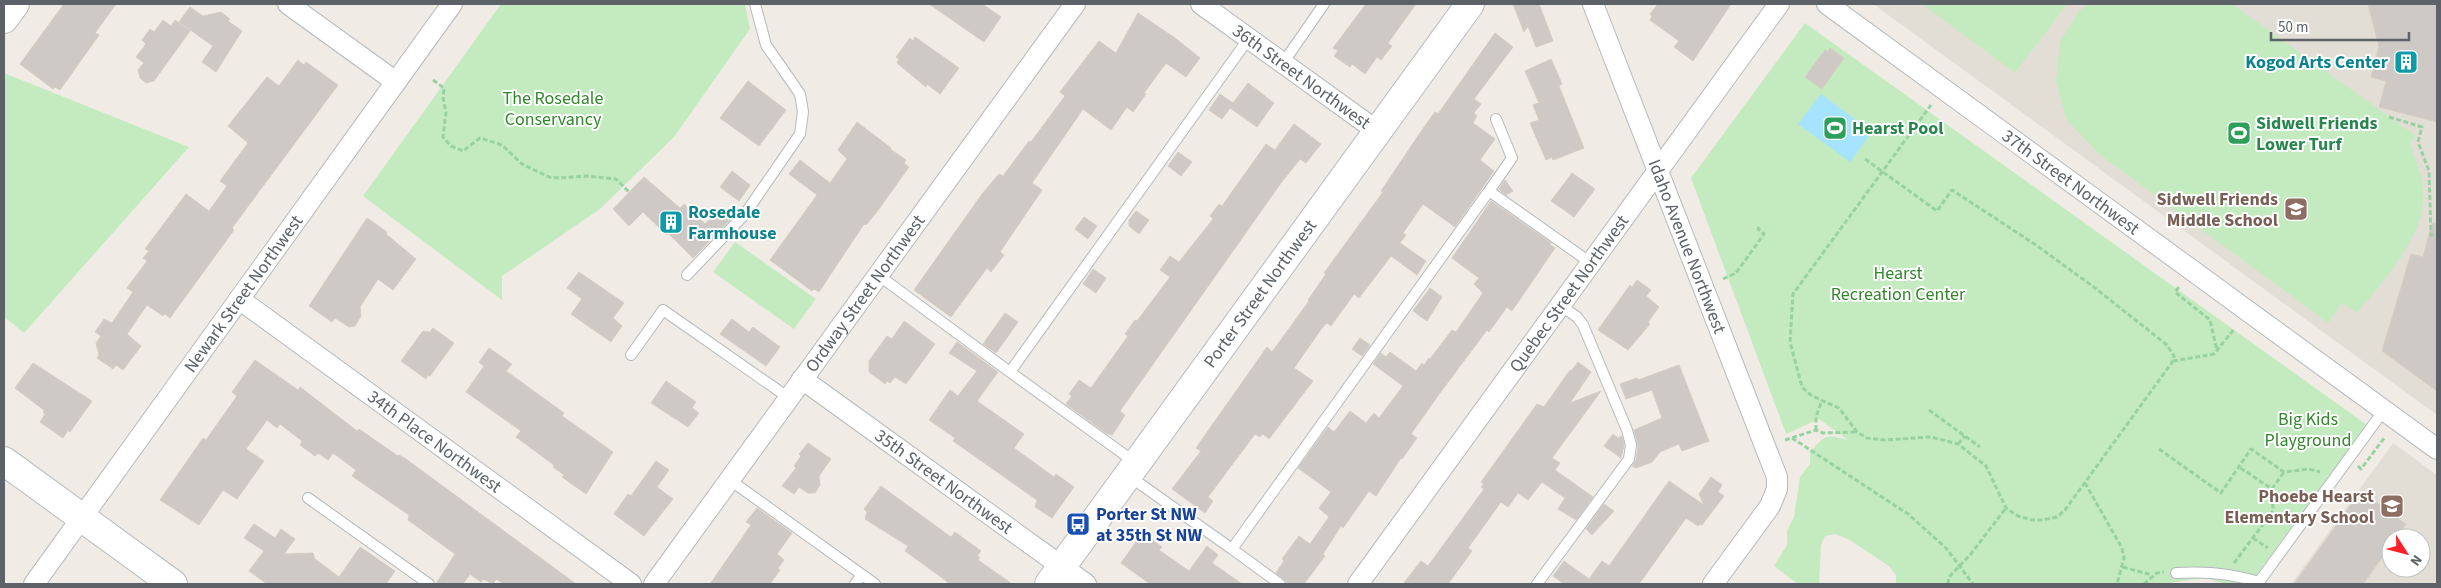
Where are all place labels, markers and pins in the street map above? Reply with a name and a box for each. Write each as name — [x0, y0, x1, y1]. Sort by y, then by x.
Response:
building icon: Kogod Arts Center — [2393, 49, 2419, 75]
place label: Kogod Arts Center — [2245, 50, 2389, 75]
place label: Sidwell Friends Lower Turf — [2256, 111, 2377, 157]
sports icon: Hearst Pool — [1822, 115, 1848, 141]
place label: Hearst Pool — [1852, 116, 1943, 141]
sports icon: Sidwell Friends Lower Turf — [2226, 120, 2252, 146]
place label: Sidwell Friends Middle School — [2157, 187, 2278, 233]
school or university icon: Sidwell Friends Middle School — [2283, 196, 2309, 222]
place label: Rosedale Farmhouse — [688, 200, 777, 246]
building icon: Rosedale Farmhouse — [658, 209, 684, 235]
place label: Phoebe Hearst Elementary School — [2224, 484, 2374, 530]
school or university icon: Phoebe Hearst Elementary School — [2379, 493, 2405, 519]
place label: Porter St NW at 35th St NW — [1096, 502, 1202, 548]
bus stop icon: Porter St NW at 35th St NW — [1065, 511, 1091, 537]

